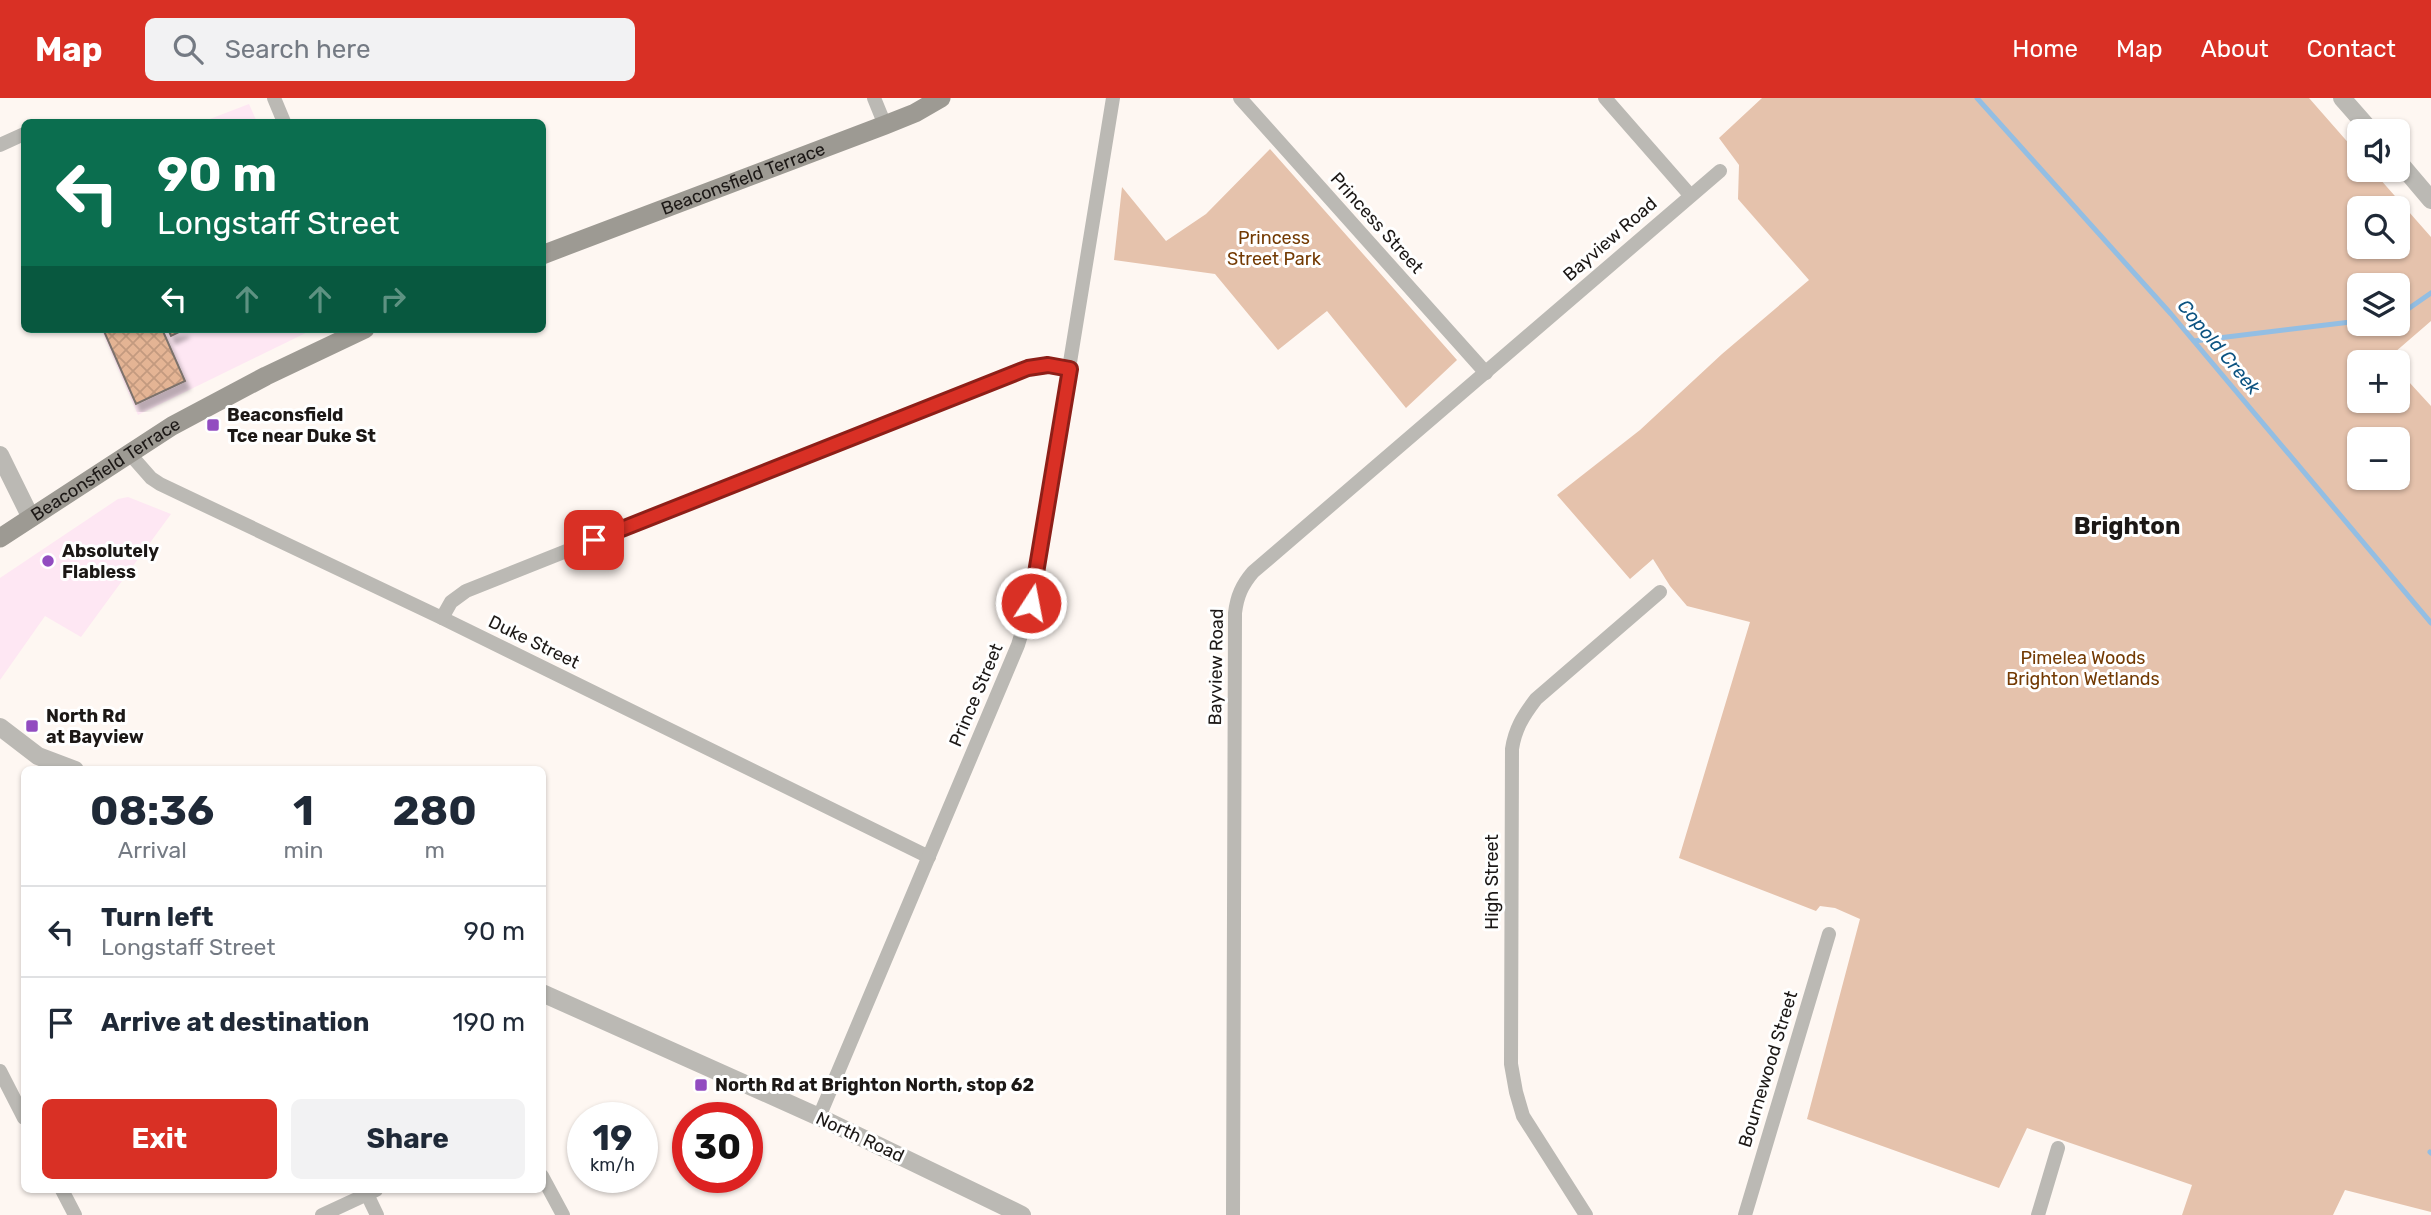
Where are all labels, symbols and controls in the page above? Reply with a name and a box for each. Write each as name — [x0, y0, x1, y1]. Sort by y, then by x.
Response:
search box — [145, 18, 635, 81]
text: Map — [35, 30, 103, 69]
icon: search — [169, 30, 207, 68]
text: Search here — [225, 34, 370, 65]
text: Home — [2012, 35, 2078, 63]
text: Map — [2116, 35, 2163, 63]
text: About — [2201, 35, 2269, 63]
text: Contact — [2307, 35, 2396, 63]
map controls — [2347, 119, 2410, 490]
button: sound — [2347, 119, 2410, 182]
street label: Beaconsfield Terrace — [658, 138, 828, 220]
text: 90 m — [157, 145, 277, 203]
icon: left — [42, 147, 133, 238]
street label: Princess Street — [1326, 168, 1428, 278]
street label: Bayview Road — [1559, 192, 1661, 286]
button: search — [2347, 196, 2410, 259]
text: Longstaff Street — [157, 204, 400, 242]
park label: Princess Street Park — [1227, 227, 1322, 270]
button: layers — [2347, 273, 2410, 336]
icon: left — [155, 280, 193, 318]
icon: ahead — [228, 280, 266, 318]
icon: ahead — [301, 280, 339, 318]
icon: right — [374, 280, 412, 318]
water label: Copold Creek — [2173, 295, 2266, 399]
button: + — [2347, 350, 2410, 413]
place label: Beaconsfield Tce near Duke St — [227, 404, 376, 447]
street label: Beaconsfield Terrace — [27, 413, 184, 526]
marker: Beaconsfield Tce near Duke St — [205, 417, 221, 433]
button: − — [2347, 427, 2410, 490]
pin — [564, 510, 624, 570]
district label: Brighton — [2074, 512, 2180, 540]
icon: arrive — [575, 521, 613, 559]
place label: Absolutely Flabless — [62, 540, 159, 583]
marker: Absolutely Flabless — [40, 553, 56, 569]
position arrow — [994, 566, 1068, 640]
street label: Bayview Road — [1204, 608, 1228, 726]
street label: Duke Street — [485, 610, 583, 674]
street label: Prince Street — [944, 640, 1008, 750]
park label: Pimelea Woods Brighton Wetlands — [2006, 647, 2160, 690]
place label: North Rd at Bayview — [46, 705, 144, 748]
marker: North Rd at Bayview — [24, 718, 40, 734]
text: 08:36 — [90, 786, 214, 836]
text: 1 — [293, 786, 314, 836]
text: 280 — [393, 786, 477, 836]
street label: High Street — [1481, 834, 1503, 930]
text: Arrival — [118, 836, 187, 864]
text: min — [284, 836, 323, 864]
text: m — [424, 836, 445, 864]
text: Turn left — [101, 902, 213, 933]
icon: left — [42, 913, 80, 951]
text: 90 m — [464, 916, 525, 947]
text: Longstaff Street — [101, 933, 275, 961]
street label: Bournewood Street — [1734, 988, 1802, 1150]
icon: arrive — [42, 1004, 80, 1042]
text: Arrive at destination — [101, 1007, 369, 1038]
text: 190 m — [452, 1007, 525, 1038]
place label: North Rd at Brighton North, stop 62 — [715, 1074, 1034, 1096]
marker: North Rd at Brighton North, stop 62 — [693, 1077, 709, 1093]
button: Exit — [42, 1099, 277, 1179]
button: Share — [291, 1099, 525, 1179]
speed limit sign: 30 — [672, 1102, 763, 1193]
street label: North Road — [812, 1107, 908, 1167]
text: 19 — [593, 1117, 632, 1159]
text: km/h — [590, 1154, 635, 1176]

